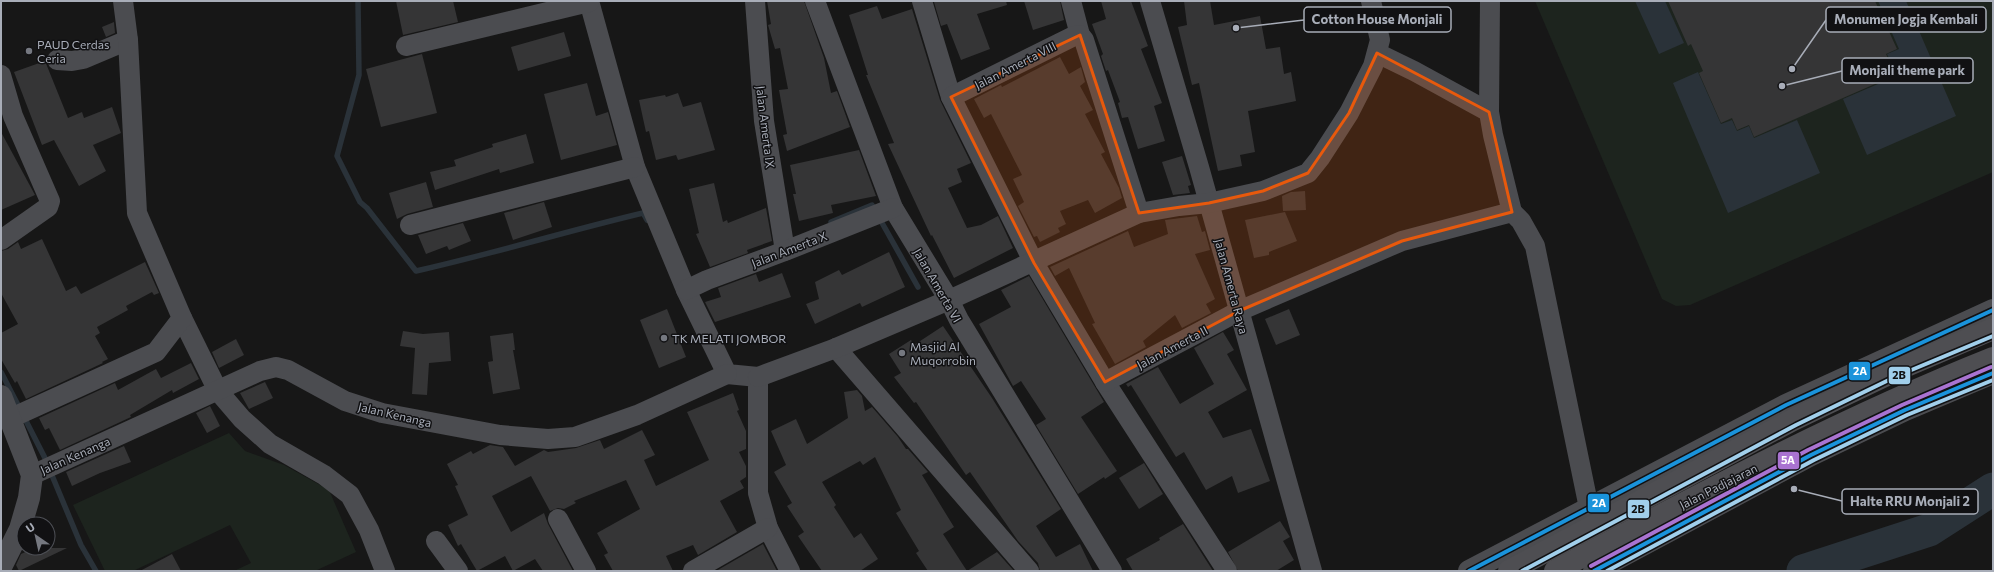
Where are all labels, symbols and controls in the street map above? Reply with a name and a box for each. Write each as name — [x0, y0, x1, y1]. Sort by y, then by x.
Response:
callout: Cotton House Monjali — [1304, 7, 1451, 32]
callout: Monumen Jogja Kembali — [1826, 7, 1986, 32]
text: Cotton House Monjali — [1312, 11, 1442, 27]
text: Monumen Jogja Kembali — [1834, 11, 1978, 27]
place label: PAUD Cerdas Ceria — [37, 37, 110, 65]
street label: Jalan Amerta VIII — [972, 38, 1059, 93]
marker: PAUD Cerdas Ceria — [24, 46, 34, 56]
callout: Monjali theme park — [1842, 58, 1973, 83]
text: Monjali theme park — [1849, 62, 1965, 78]
street label: Jalan Amerta IX — [753, 85, 778, 169]
street label: Jalan Amerta X — [749, 228, 829, 271]
street label: Jalan Amerta Raya — [1212, 237, 1251, 335]
street label: Jalan Amerta VI — [910, 245, 965, 325]
street label: Jalan Amerta II — [1134, 322, 1210, 372]
place label: TK MELATI JOMBOR — [672, 331, 786, 346]
marker: TK MELATI JOMBOR — [659, 333, 669, 343]
place label: Masjid Al Muqorrobin — [910, 339, 976, 367]
marker: Masjid Al Muqorrobin — [897, 348, 907, 358]
line badge: 2A — [1848, 361, 1871, 381]
text: 2A — [1853, 364, 1867, 377]
line badge: 2B — [1888, 366, 1911, 385]
text: 2B — [1892, 368, 1906, 381]
street label: Jalan Kenanga — [357, 399, 433, 430]
street label: Jalan Kenanga — [38, 433, 112, 478]
line badge: 5A — [1777, 451, 1800, 470]
text: 5A — [1781, 453, 1795, 466]
street label: Jalan Padjajaran — [1677, 460, 1760, 513]
callout: Halte RRU Monjali 2 — [1842, 489, 1978, 514]
line badge: 2A — [1587, 493, 1610, 513]
text: Halte RRU Monjali 2 — [1850, 493, 1970, 509]
text: 2A — [1592, 496, 1606, 509]
line badge: 2B — [1627, 499, 1650, 519]
text: 2B — [1631, 502, 1645, 515]
north arrow — [16, 516, 56, 556]
text: U — [23, 520, 37, 535]

